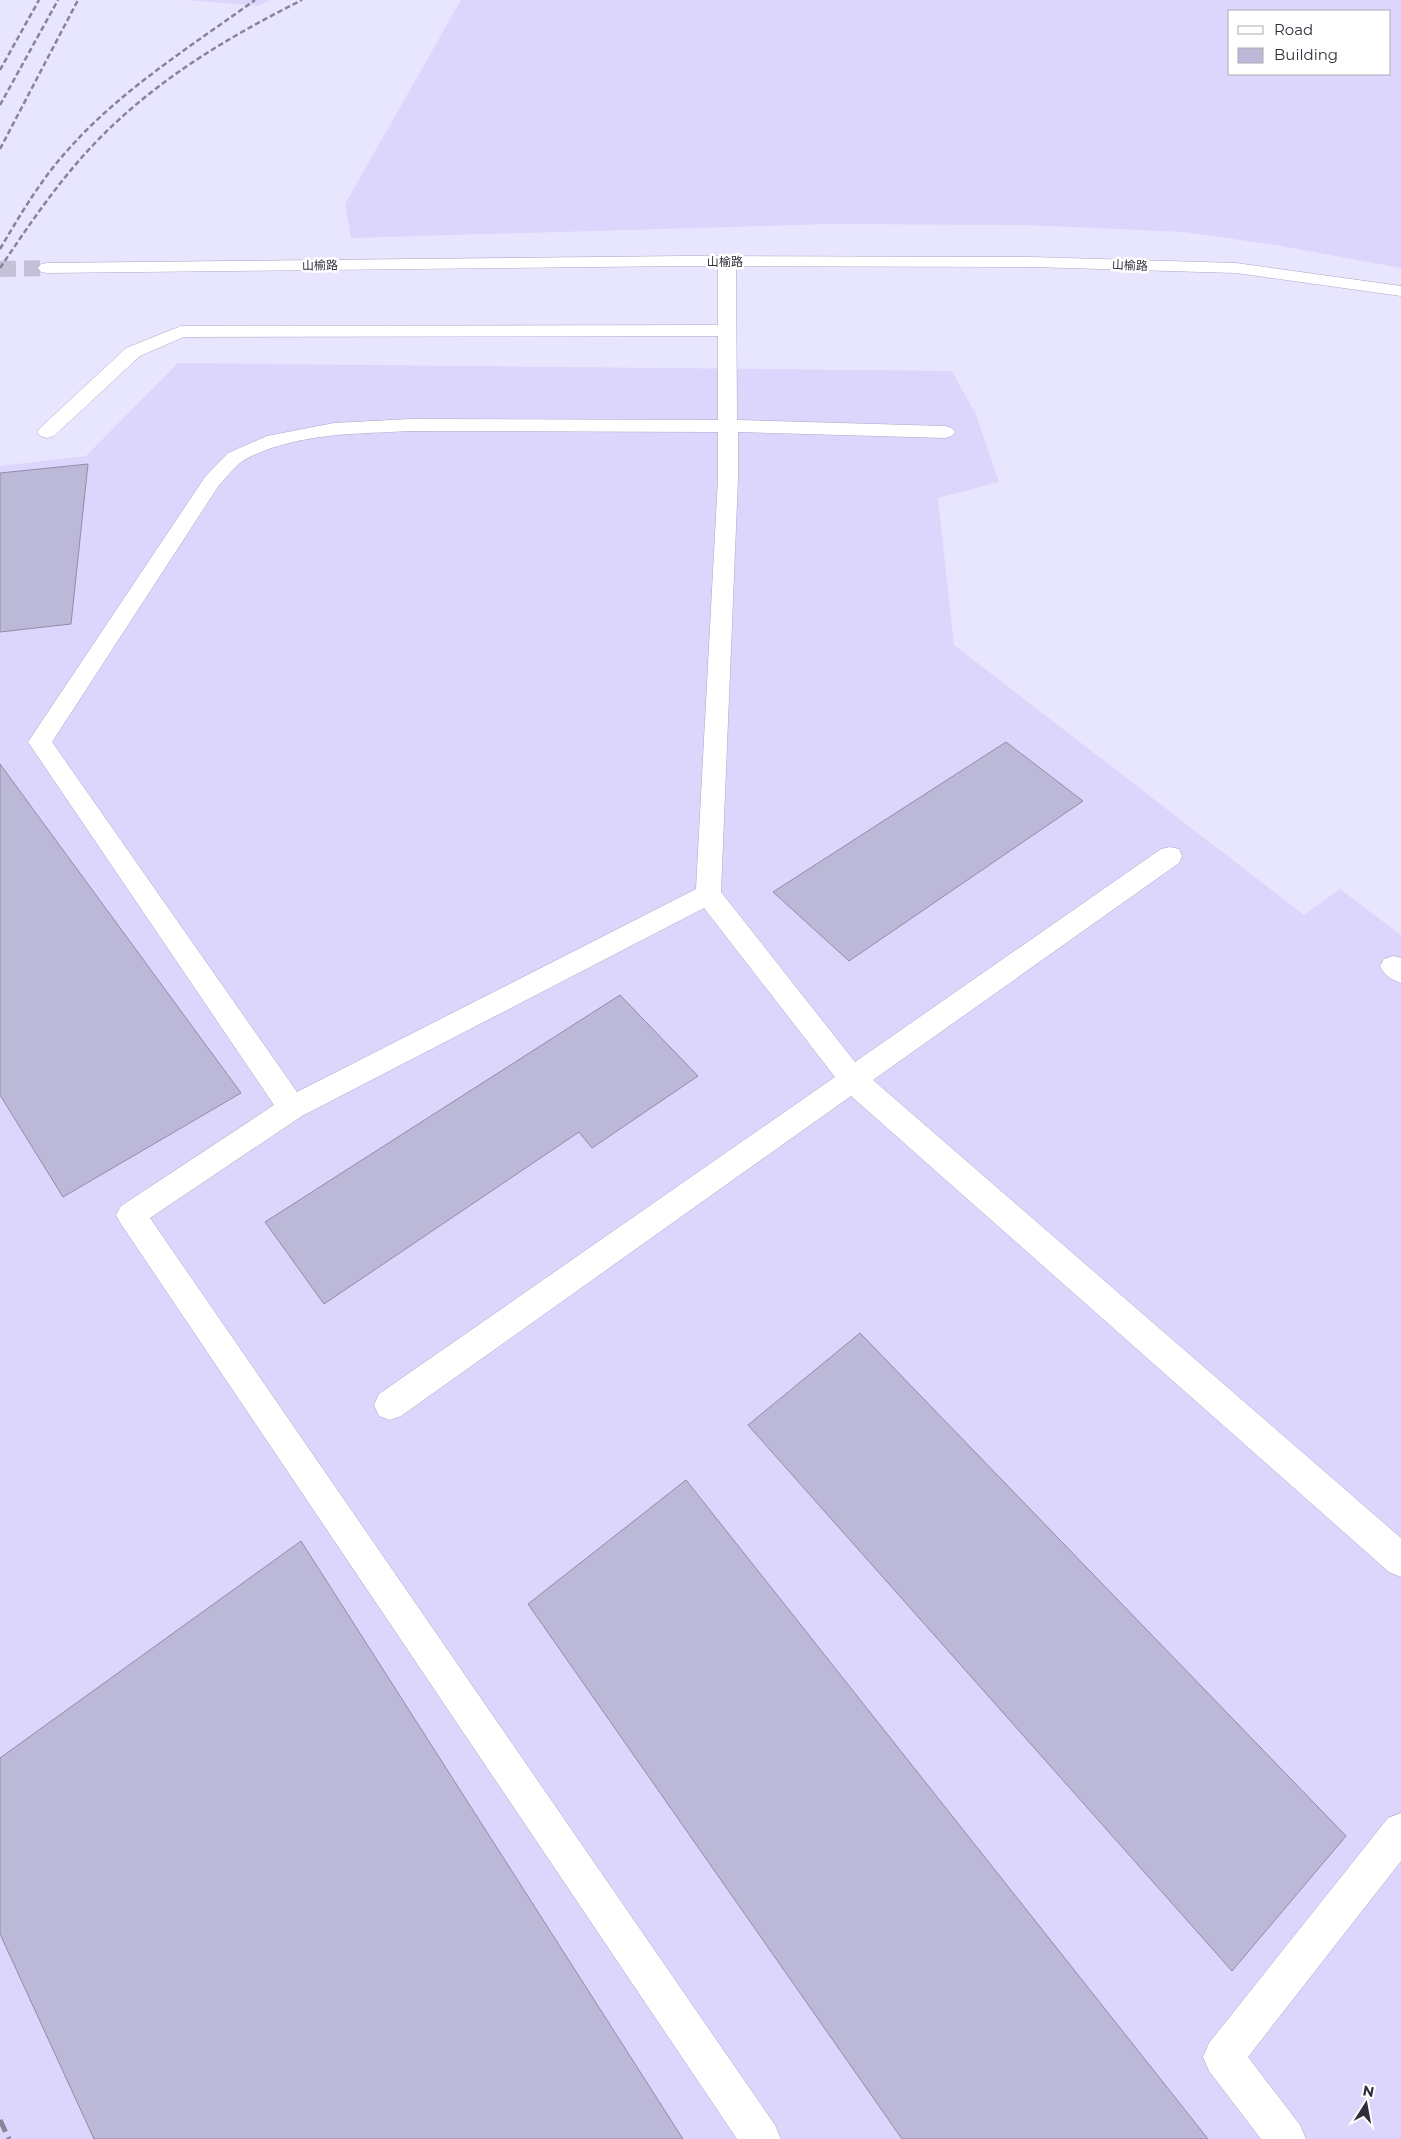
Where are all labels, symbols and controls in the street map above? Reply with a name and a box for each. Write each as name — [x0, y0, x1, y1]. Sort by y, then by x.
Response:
legend — [1228, 10, 1391, 75]
text: Road — [1274, 20, 1313, 39]
text: Building — [1274, 45, 1338, 64]
street label: 山榆路 — [707, 254, 743, 269]
street label: 山榆路 — [302, 257, 338, 273]
street label: 山榆路 — [1112, 257, 1148, 273]
north arrow — [1341, 2079, 1391, 2129]
text: N — [1361, 2081, 1376, 2101]

